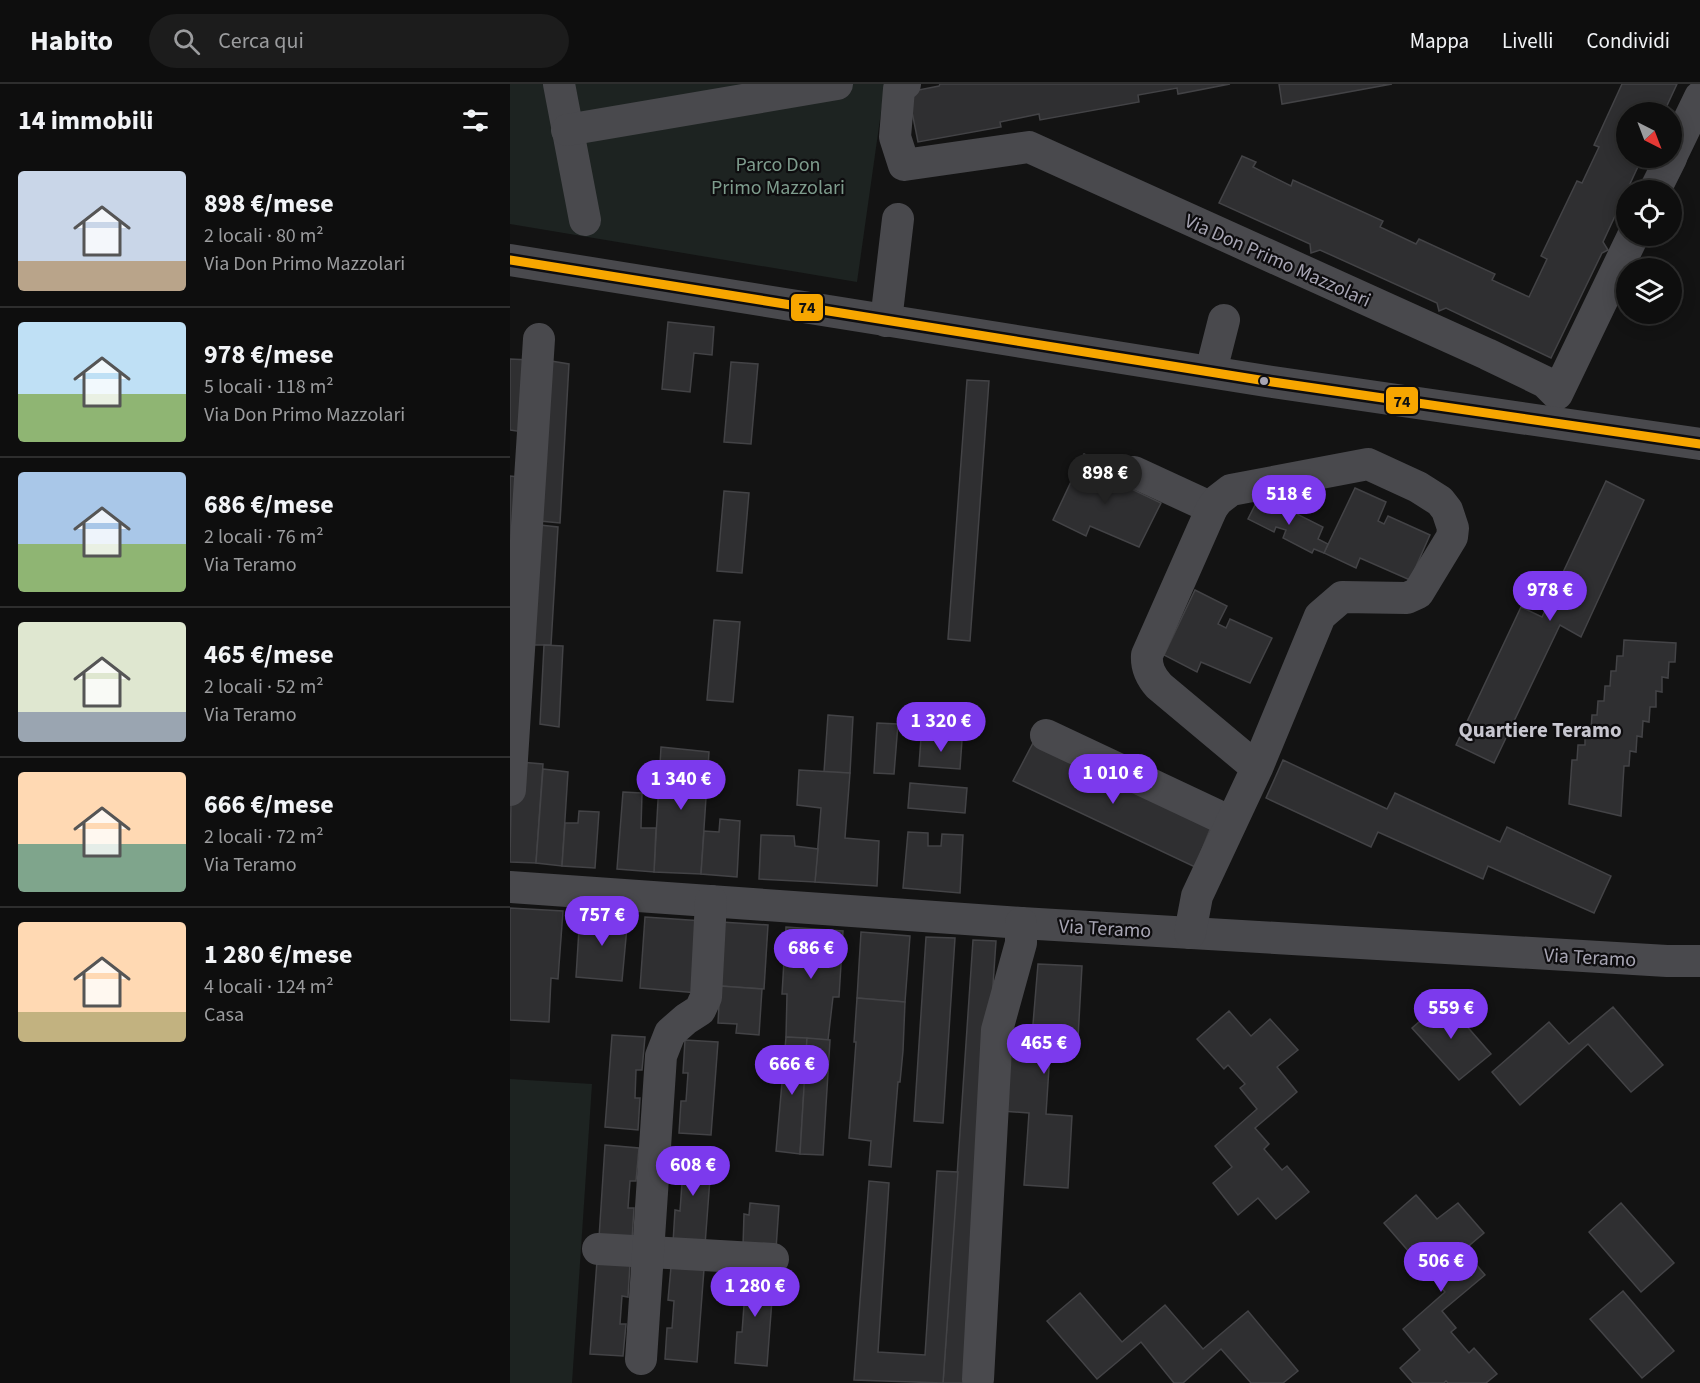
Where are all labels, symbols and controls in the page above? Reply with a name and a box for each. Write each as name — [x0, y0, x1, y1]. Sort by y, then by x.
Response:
search box — [149, 14, 569, 68]
text: Habito — [30, 21, 113, 61]
icon: search — [170, 25, 203, 58]
text: Cerca qui — [218, 25, 304, 57]
text: Mappa — [1410, 26, 1469, 56]
text: Livelli — [1502, 26, 1554, 56]
text: Condividi — [1587, 26, 1670, 56]
text: 14 immobili — [18, 102, 154, 139]
north arrow — [1616, 102, 1682, 168]
map controls — [1616, 102, 1682, 324]
icon: filters — [459, 104, 492, 137]
park label: Parco Don Primo Mazzolari — [711, 151, 845, 202]
button: locate — [1616, 180, 1682, 246]
text: 898 €/mese — [204, 185, 334, 222]
icon: home — [66, 195, 138, 267]
street label: Via Don Primo Mazzolari — [1180, 207, 1375, 315]
text: 2 locali · 80 m² — [204, 222, 324, 250]
text: Via Don Primo Mazzolari — [204, 250, 405, 278]
button: layers — [1616, 258, 1682, 324]
line badge: 74 — [790, 293, 824, 322]
text: 74 — [799, 297, 816, 319]
text: 978 €/mese — [204, 336, 334, 373]
icon: home — [66, 346, 138, 418]
text: 5 locali · 118 m² — [204, 373, 334, 401]
unlabelled marker — [1258, 375, 1270, 387]
line badge: 74 — [1385, 386, 1419, 415]
text: 74 — [1394, 391, 1411, 413]
text: Via Don Primo Mazzolari — [204, 401, 405, 429]
pin: 898 € — [1063, 454, 1147, 505]
text: 898 € — [1082, 459, 1128, 487]
pin: 518 € — [1247, 475, 1331, 526]
text: 518 € — [1266, 480, 1312, 508]
text: 686 €/mese — [204, 486, 334, 523]
icon: home — [66, 496, 138, 568]
text: 2 locali · 76 m² — [204, 523, 324, 551]
text: Via Teramo — [204, 551, 297, 579]
pin: 978 € — [1508, 571, 1592, 622]
text: 978 € — [1527, 576, 1573, 604]
text: 465 €/mese — [204, 636, 334, 673]
icon: home — [66, 646, 138, 718]
text: 2 locali · 52 m² — [204, 673, 324, 701]
text: Via Teramo — [204, 701, 297, 729]
pin: 1 320 € — [886, 702, 996, 753]
text: 1 320 € — [911, 707, 971, 735]
district label: Quartiere Teramo — [1458, 715, 1622, 745]
pin: 1 010 € — [1058, 754, 1168, 805]
text: 1 010 € — [1083, 759, 1143, 787]
pin: 1 340 € — [626, 760, 736, 811]
text: 1 340 € — [651, 765, 711, 793]
text: 666 €/mese — [204, 786, 334, 823]
icon: home — [66, 796, 138, 868]
text: 2 locali · 72 m² — [204, 823, 324, 851]
text: Via Teramo — [204, 851, 297, 879]
pin: 757 € — [560, 896, 644, 947]
text: 757 € — [579, 901, 625, 929]
street label: Via Teramo — [1058, 913, 1152, 945]
pin: 686 € — [769, 929, 853, 980]
text: 686 € — [788, 934, 834, 962]
text: 1 280 €/mese — [204, 936, 353, 973]
street label: Via Teramo — [1543, 942, 1637, 974]
icon: home — [66, 946, 138, 1018]
text: 4 locali · 124 m² — [204, 973, 334, 1001]
pin: 559 € — [1409, 989, 1493, 1040]
text: 559 € — [1428, 994, 1474, 1022]
text: Casa — [204, 1001, 244, 1029]
pin: 465 € — [1002, 1024, 1086, 1075]
text: 465 € — [1021, 1029, 1067, 1057]
pin: 666 € — [750, 1045, 834, 1096]
text: 666 € — [769, 1050, 815, 1078]
pin: 608 € — [651, 1146, 735, 1197]
text: 608 € — [670, 1151, 716, 1179]
pin: 506 € — [1399, 1242, 1483, 1293]
text: 506 € — [1418, 1247, 1464, 1275]
pin: 1 280 € — [700, 1267, 810, 1318]
text: 1 280 € — [725, 1272, 785, 1300]

